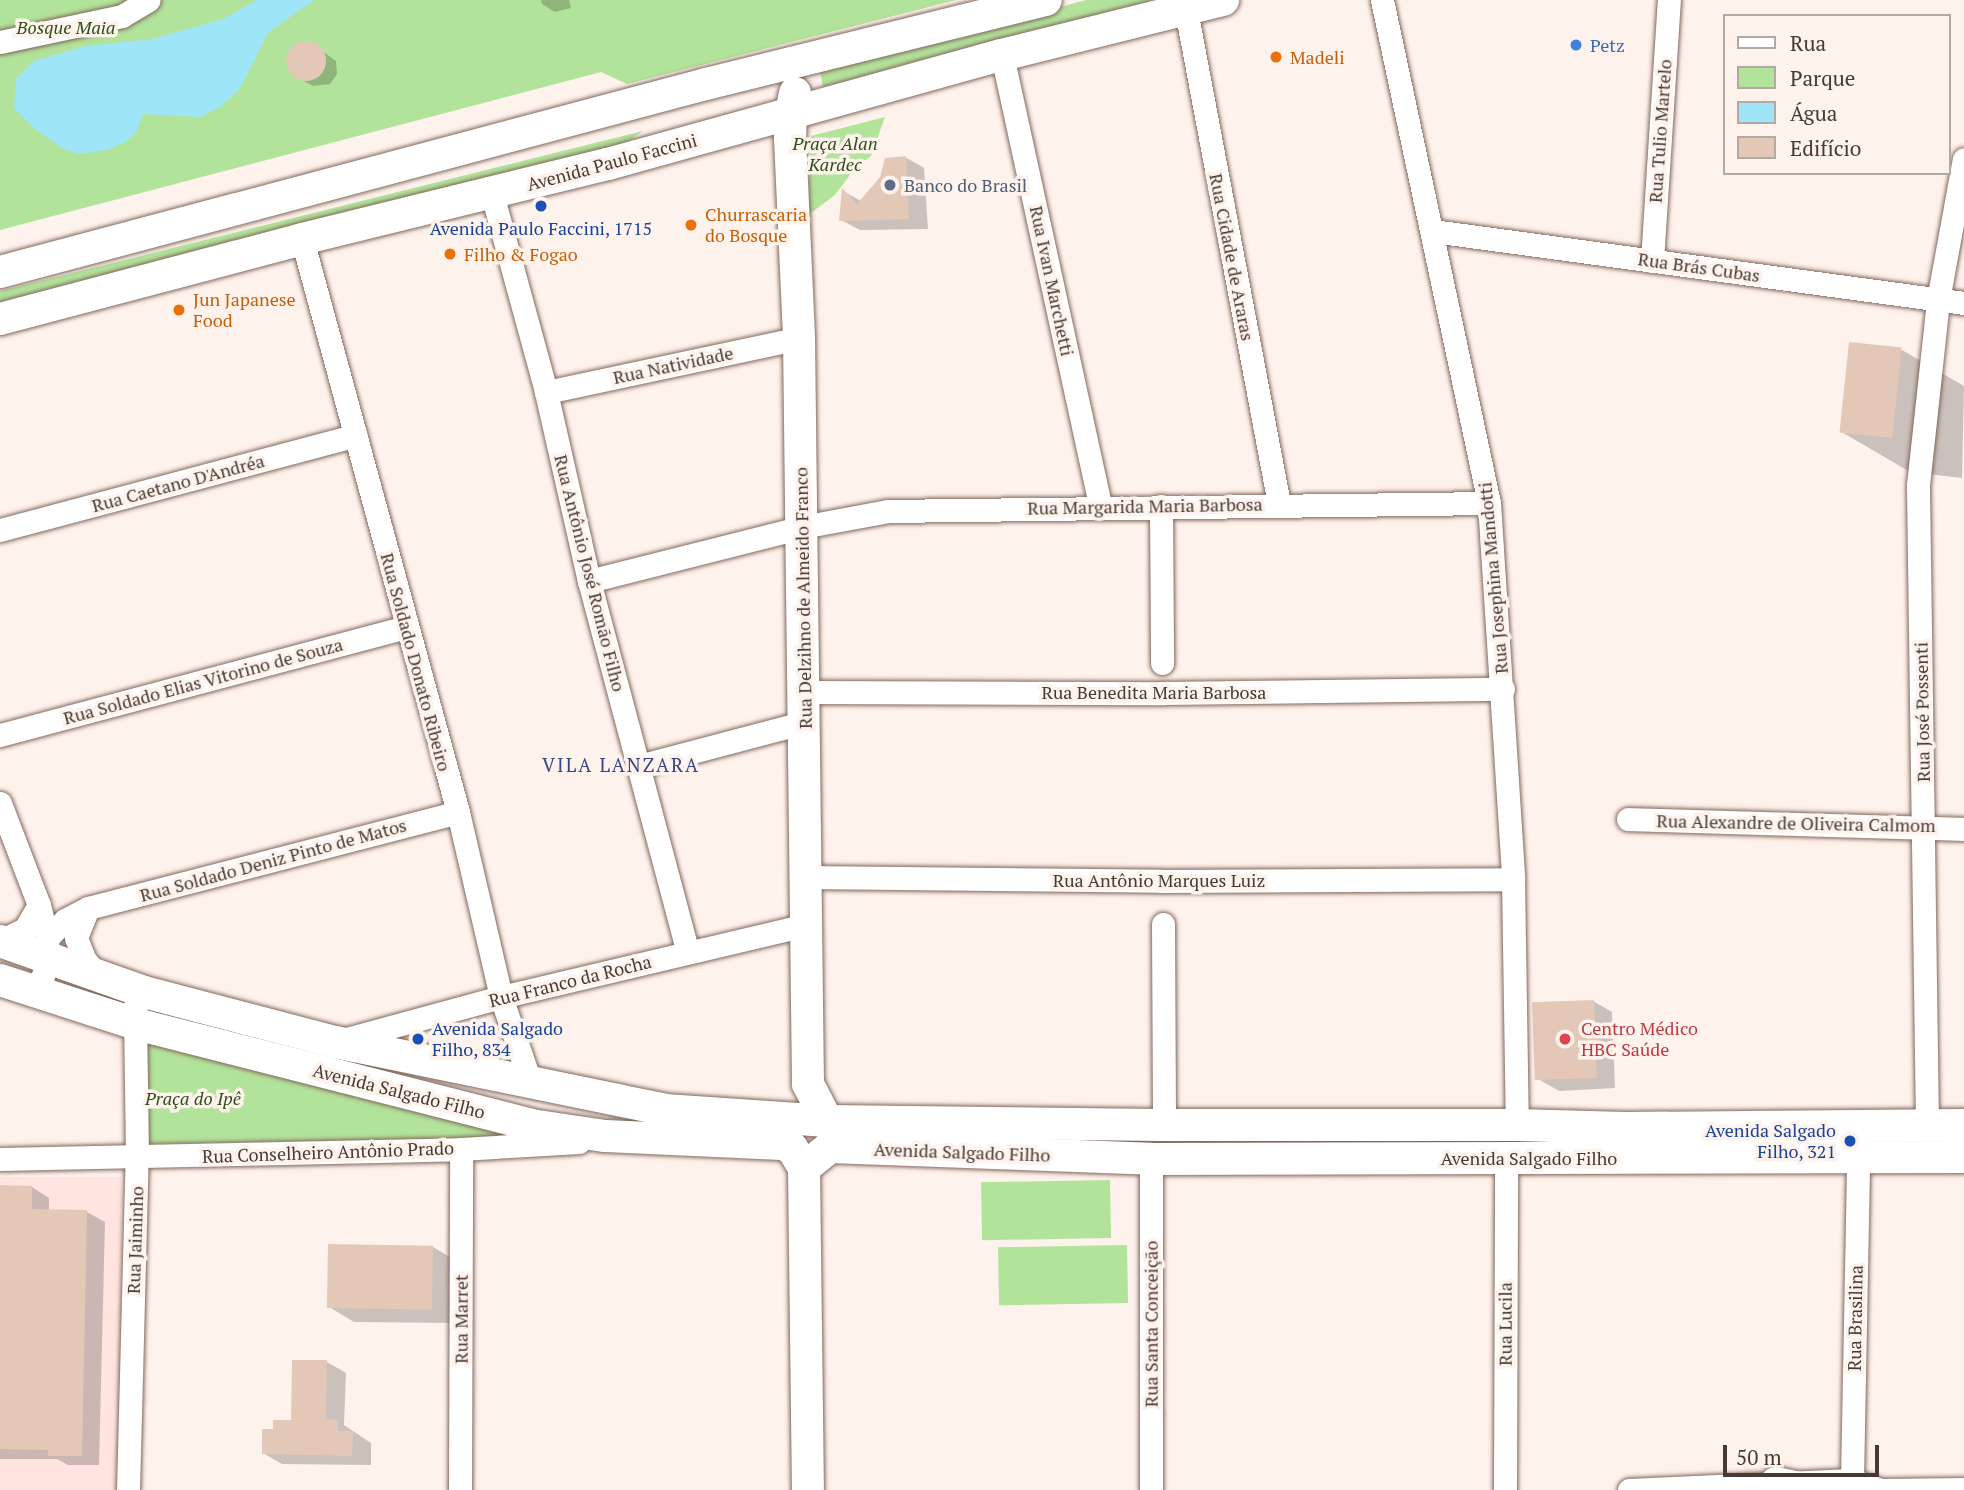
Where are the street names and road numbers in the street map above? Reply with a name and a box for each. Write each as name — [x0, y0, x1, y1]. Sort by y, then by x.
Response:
street label: Rua Tulio Martelo — [1644, 58, 1676, 204]
street label: Avenida Paulo Faccini — [525, 129, 699, 195]
street label: Rua Cidade de Araras — [1205, 171, 1259, 343]
street label: Rua Ivan Marchetti — [1026, 204, 1078, 358]
street label: Rua Brás Cubas — [1637, 248, 1761, 286]
street label: Rua Natividade — [611, 342, 735, 388]
street label: Rua Caetano D'Andréa — [89, 450, 267, 516]
street label: Rua Antônio José Romão Filho — [550, 452, 630, 694]
street label: Rua Delzihno de Almeido Franco — [790, 467, 816, 729]
street label: Rua Josephina Mandotti — [1474, 481, 1512, 675]
street label: Rua Margarida Maria Barbosa — [1027, 493, 1263, 519]
street label: Rua Soldado Donato Ribeiro — [376, 550, 456, 774]
street label: Rua Soldado Elias Vitorino de Souza — [61, 633, 345, 729]
street label: Rua José Possenti — [1910, 642, 1934, 782]
street label: Rua Benedita Maria Barbosa — [1042, 681, 1266, 703]
street label: Rua Alexandre de Oliveira Calmom — [1656, 810, 1936, 836]
street label: Rua Soldado Deniz Pinto de Matos — [137, 814, 409, 906]
street label: Rua Antônio Marques Luiz — [1053, 869, 1265, 891]
street label: Rua Franco da Rocha — [487, 950, 653, 1012]
street label: Avenida Salgado Filho — [311, 1059, 487, 1123]
street label: Rua Conselheiro Antônio Prado — [202, 1137, 454, 1167]
street label: Avenida Salgado Filho — [873, 1138, 1051, 1166]
street label: Avenida Salgado Filho — [1441, 1147, 1617, 1169]
street label: Rua Jaiminho — [122, 1186, 148, 1294]
street label: Rua Santa Conceição — [1140, 1241, 1162, 1407]
street label: Rua Brasilina — [1843, 1265, 1867, 1371]
street label: Rua Marret — [450, 1274, 472, 1364]
street label: Rua Lucila — [1494, 1282, 1516, 1366]

